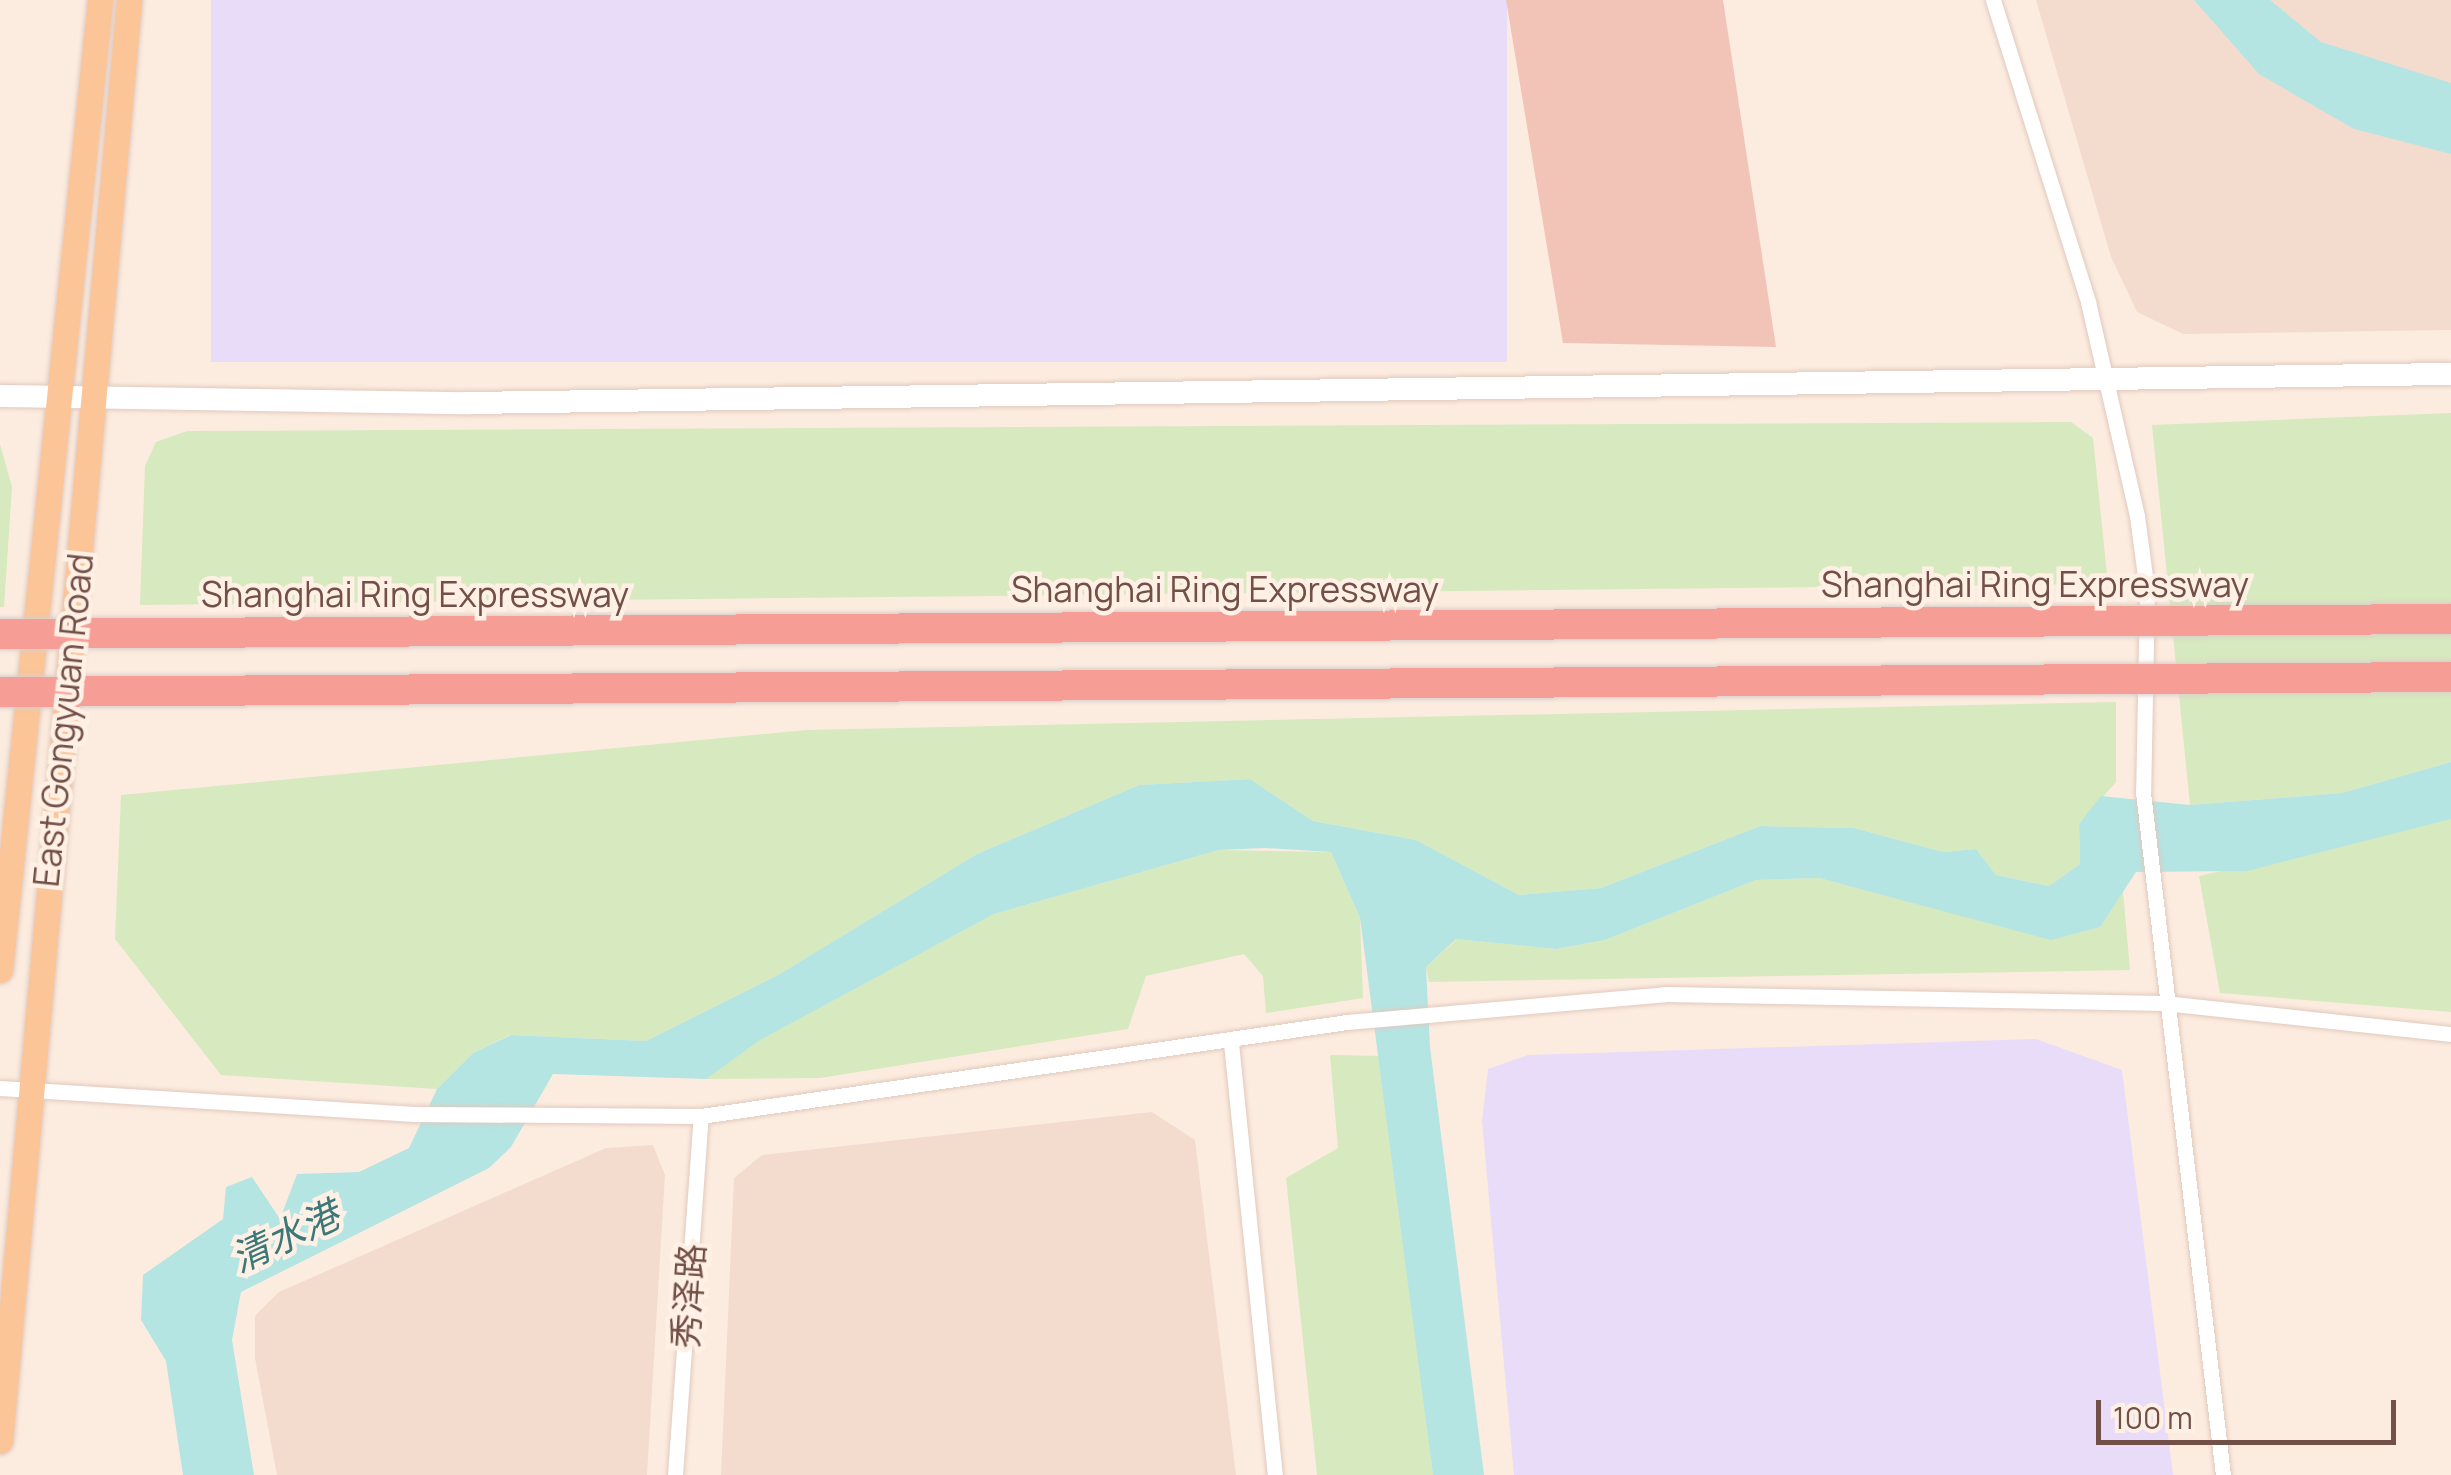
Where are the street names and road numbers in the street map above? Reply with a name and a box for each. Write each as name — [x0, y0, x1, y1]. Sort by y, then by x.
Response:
street label: East Gongyuan Road — [25, 551, 101, 889]
street label: Shanghai Ring Expressway — [1821, 563, 2249, 605]
street label: Shanghai Ring Expressway — [1011, 568, 1439, 610]
street label: Shanghai Ring Expressway — [201, 573, 629, 615]
street label: 秀泽路 — [663, 1242, 713, 1350]

